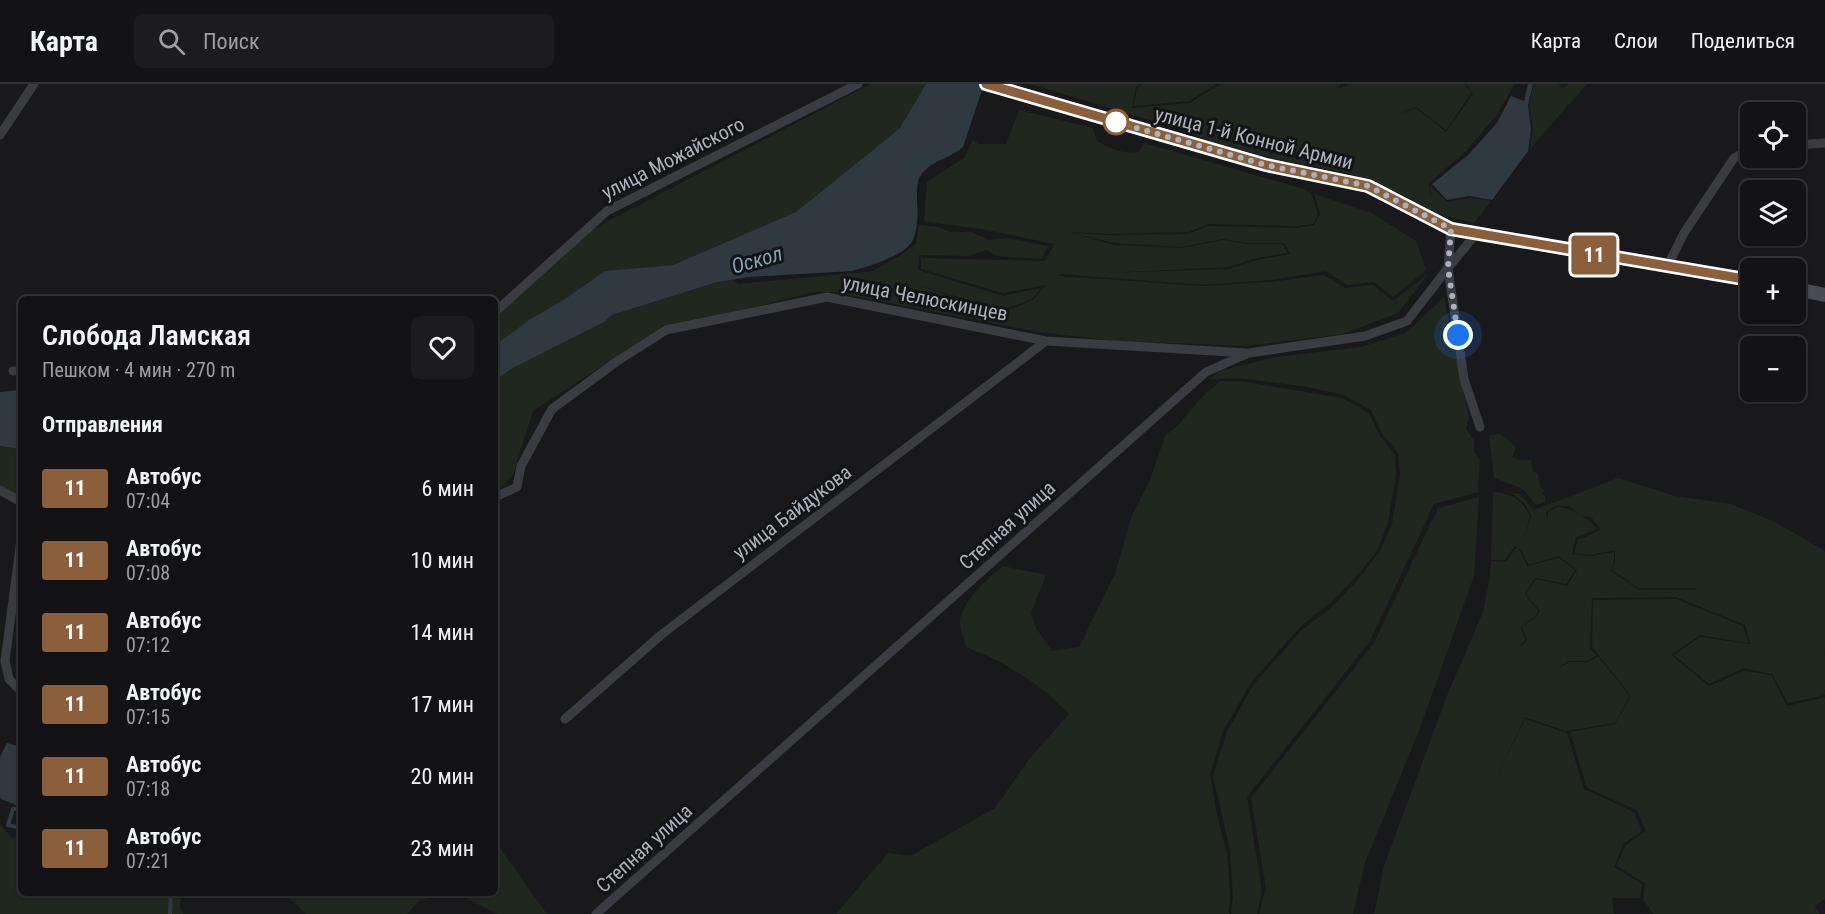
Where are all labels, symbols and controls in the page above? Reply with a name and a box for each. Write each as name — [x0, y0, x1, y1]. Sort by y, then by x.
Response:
search box — [134, 14, 554, 68]
text: Карта — [30, 25, 98, 58]
icon: search — [155, 25, 188, 58]
text: Поиск — [203, 29, 260, 54]
text: Карта — [1531, 29, 1581, 53]
text: Слои — [1614, 29, 1658, 53]
text: Поделиться — [1691, 29, 1795, 53]
street label: улица 1-й Конной Армии — [1152, 102, 1356, 174]
map controls — [1740, 102, 1806, 402]
button: locate — [1740, 102, 1806, 168]
unlabelled marker — [1103, 109, 1129, 135]
street label: улица Можайского — [598, 112, 748, 204]
button: layers — [1740, 180, 1806, 246]
line badge: 11 — [1567, 236, 1621, 274]
water label: Оскол — [729, 241, 785, 279]
text: 11 — [1583, 243, 1605, 267]
button: + — [1740, 258, 1806, 324]
street label: улица Челюскинцев — [840, 270, 1010, 326]
button: heart — [411, 316, 474, 379]
text: Слобода Ламская — [42, 319, 251, 352]
your location — [1443, 320, 1473, 350]
button: − — [1740, 336, 1806, 402]
text: Пешком · 4 мин · 270 m — [42, 358, 235, 382]
text: Отправления — [42, 412, 163, 437]
street label: улица Байдукова — [728, 460, 856, 564]
text: Автобус — [126, 464, 201, 489]
text: 11 — [64, 476, 86, 500]
text: 6 мин — [421, 476, 474, 501]
street label: Степная улица — [954, 476, 1060, 574]
text: 07:04 — [126, 489, 170, 513]
text: Автобус — [126, 536, 201, 561]
text: 11 — [64, 548, 86, 572]
text: 10 мин — [411, 548, 474, 573]
text: 07:08 — [126, 561, 170, 585]
text: Автобус — [126, 608, 201, 633]
text: 11 — [64, 620, 86, 644]
text: 14 мин — [411, 620, 474, 645]
text: 07:12 — [126, 633, 170, 657]
text: Автобус — [126, 680, 201, 705]
text: 11 — [64, 692, 86, 716]
text: 17 мин — [411, 692, 474, 717]
text: 07:15 — [126, 705, 170, 729]
text: Автобус — [126, 752, 201, 777]
text: 11 — [64, 764, 86, 788]
text: 20 мин — [411, 764, 474, 789]
text: 07:18 — [126, 777, 170, 801]
street label: Степная улица — [591, 799, 697, 897]
text: Автобус — [126, 824, 201, 849]
text: 11 — [64, 836, 86, 860]
text: 23 мин — [411, 836, 474, 861]
text: 07:21 — [126, 849, 170, 873]

